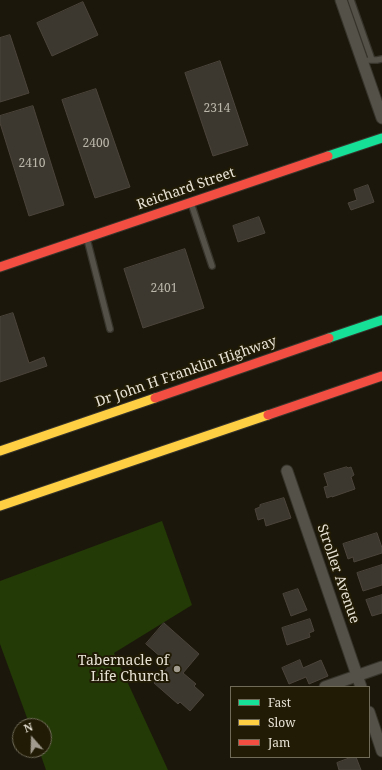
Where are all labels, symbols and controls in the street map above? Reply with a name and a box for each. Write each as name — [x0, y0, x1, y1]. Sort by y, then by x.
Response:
house number: 2314 — [204, 102, 230, 116]
house number: 2400 — [83, 137, 109, 151]
house number: 2410 — [19, 157, 45, 171]
street label: Reichard Street — [135, 164, 237, 214]
house number: 2401 — [151, 282, 177, 296]
street label: Dr John H Franklin Highway — [93, 333, 279, 411]
street label: Stroller Avenue — [313, 522, 363, 626]
place label: Tabernacle of Life Church — [78, 653, 169, 686]
marker: Tabernacle of Life Church — [172, 664, 182, 674]
legend — [230, 686, 370, 758]
text: Fast — [268, 694, 291, 711]
text: Slow — [268, 714, 296, 731]
north arrow — [12, 718, 52, 758]
text: N — [21, 719, 35, 736]
text: Jam — [268, 734, 290, 751]

